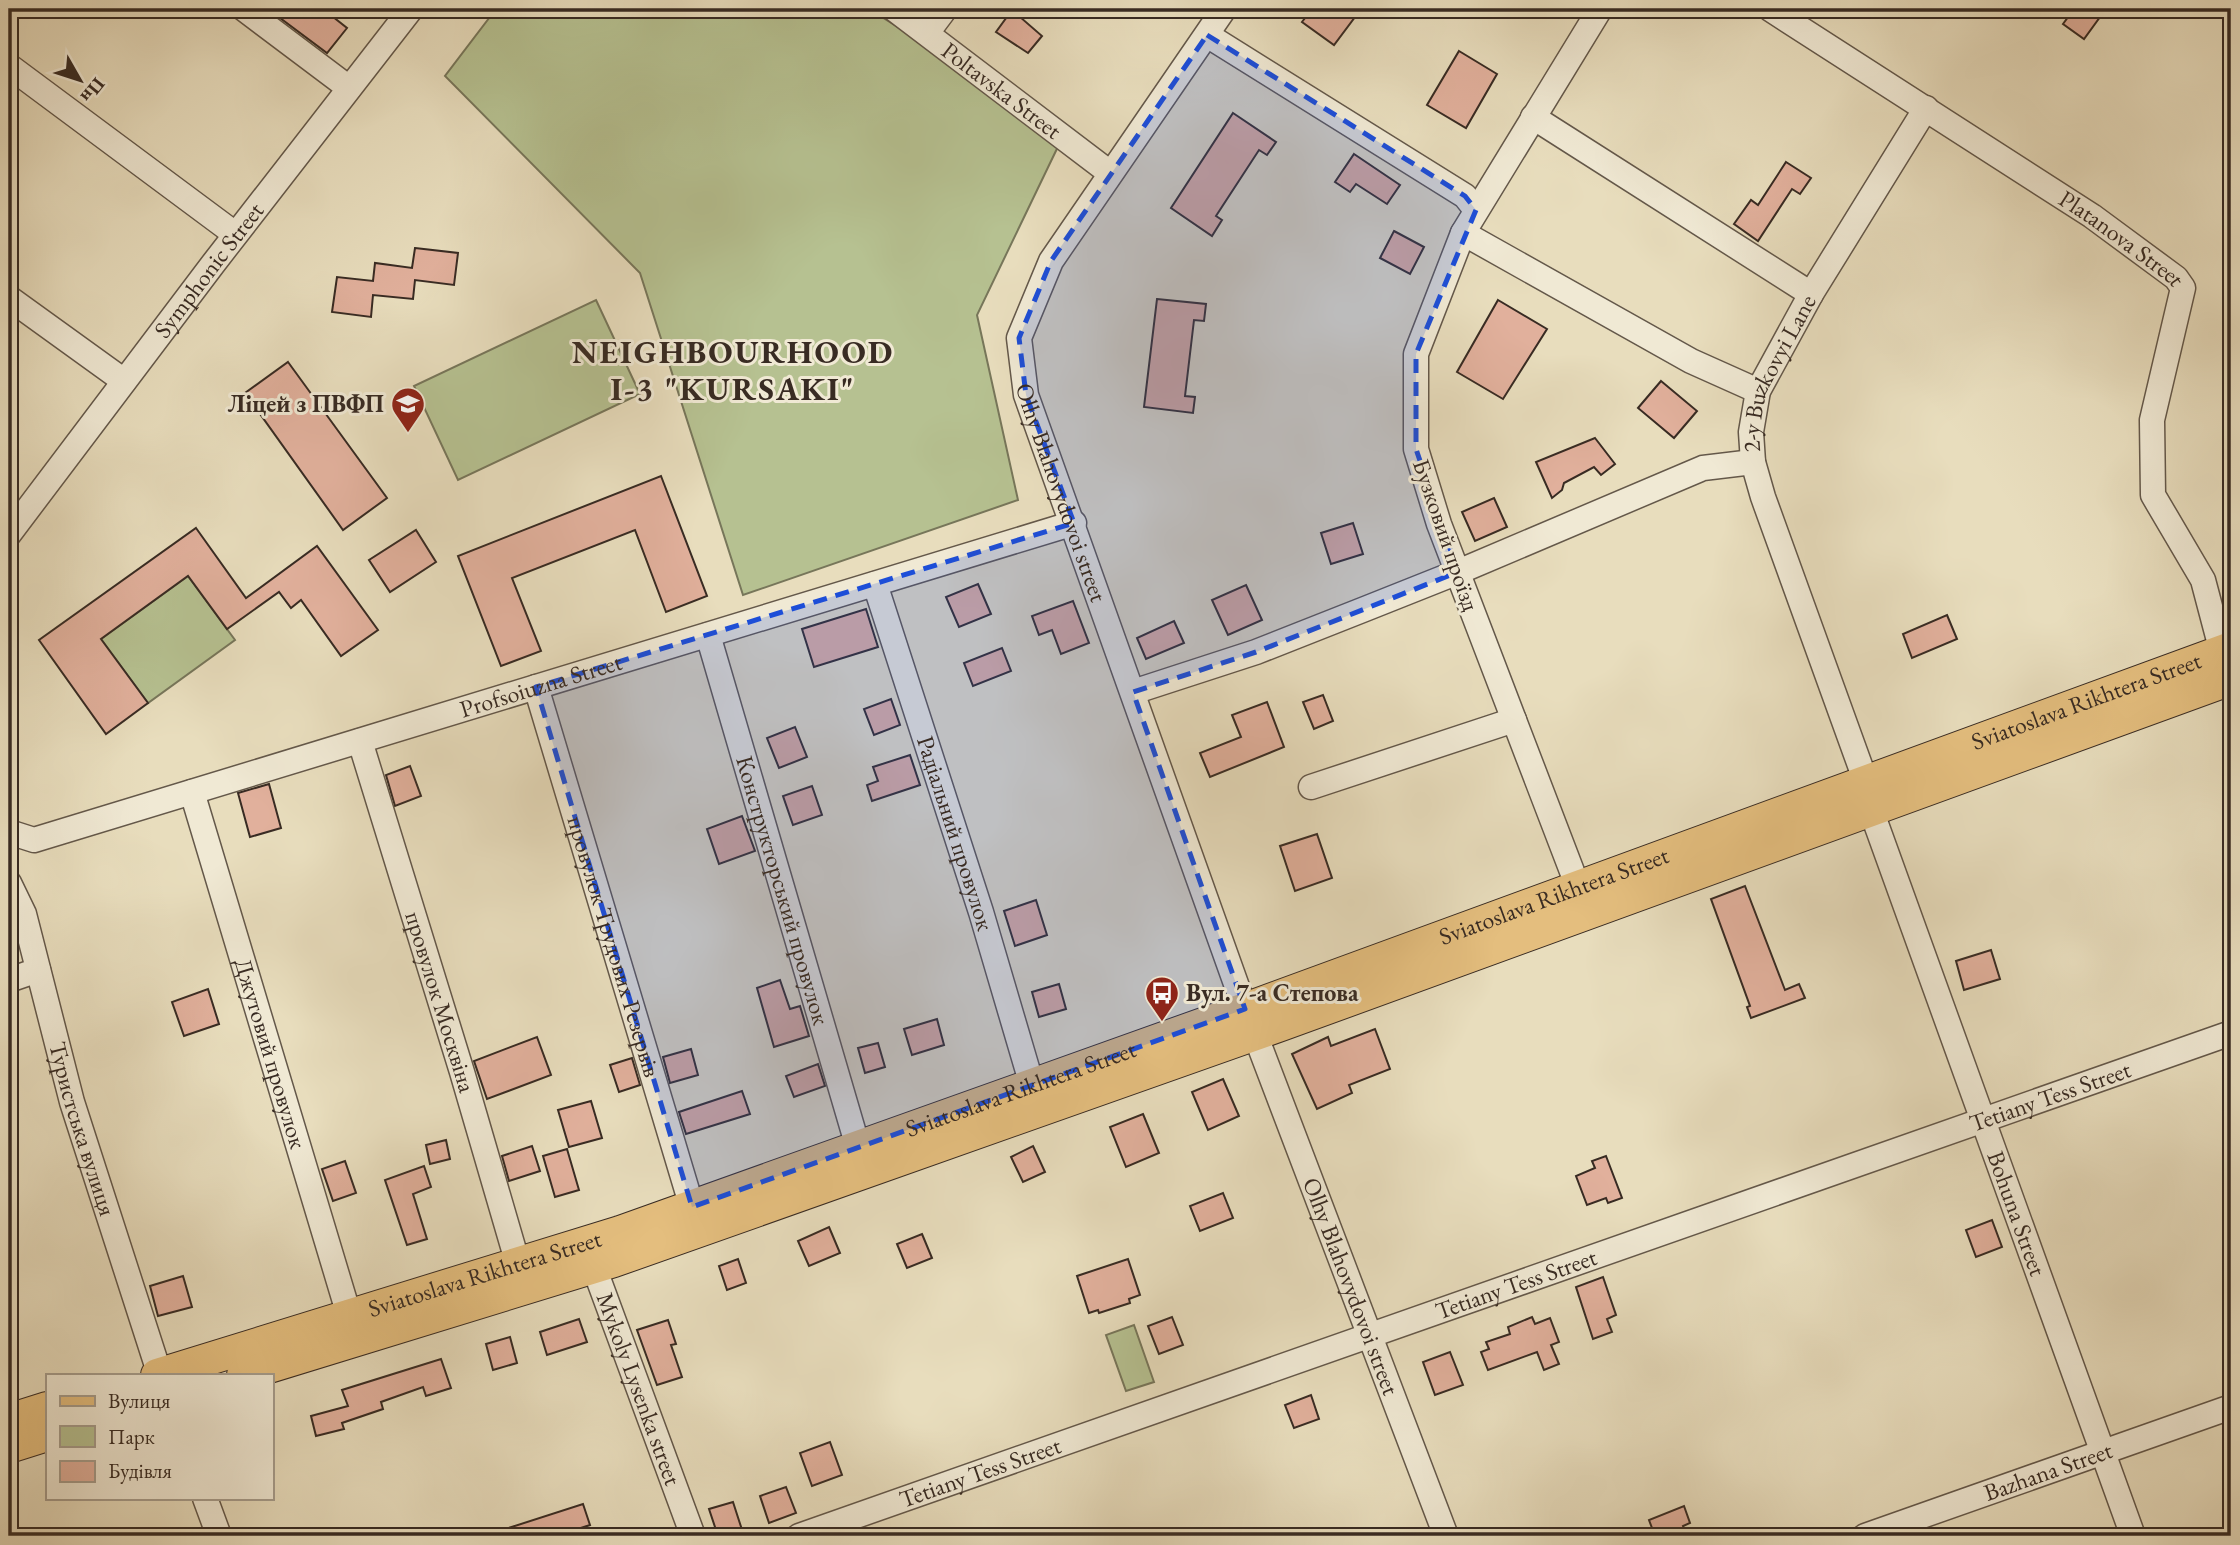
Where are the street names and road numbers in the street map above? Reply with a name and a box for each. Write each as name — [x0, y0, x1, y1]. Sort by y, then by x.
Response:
street label: Poltavska Street — [936, 35, 1068, 146]
street label: Platanova Street — [2053, 183, 2193, 292]
street label: Symphonic Street — [147, 195, 270, 344]
street label: 2-y Buzkovyi Lane — [1735, 289, 1823, 453]
street label: Olhy Blahovydovoi street — [1010, 382, 1115, 606]
street label: Бузковий проїзд — [1406, 455, 1487, 615]
street label: Sviatoslava Rikhtera Street — [1967, 644, 2206, 757]
street label: Profsoiuzna Street — [456, 646, 626, 724]
street label: Радіальний провулок — [910, 732, 1002, 935]
street label: Конструкторський провулок — [729, 752, 838, 1029]
street label: провулок Трудових Резервів — [561, 812, 668, 1081]
street label: Sviatoslava Rikhtera Street — [1434, 839, 1673, 952]
street label: провулок Москвіна — [398, 907, 483, 1096]
street label: Джутовий провулок — [228, 954, 314, 1153]
street label: Sviatoslava Rikhtera Street — [901, 1033, 1140, 1144]
street label: Туристська вулиця — [42, 1038, 124, 1220]
street label: Tetiany Tess Street — [1965, 1053, 2135, 1139]
street label: Bohuna Street — [1980, 1147, 2054, 1280]
street label: Olhy Blahovydovoi street — [1296, 1173, 1407, 1400]
street label: Sviatoslava Rikhtera Street — [364, 1223, 605, 1324]
street label: Tetiany Tess Street — [1431, 1241, 1601, 1326]
street label: Mykoly Lysenka street — [590, 1288, 689, 1490]
street label: Tetiany Tess Street — [895, 1429, 1065, 1515]
street label: Bazhana Street — [1979, 1434, 2117, 1508]

